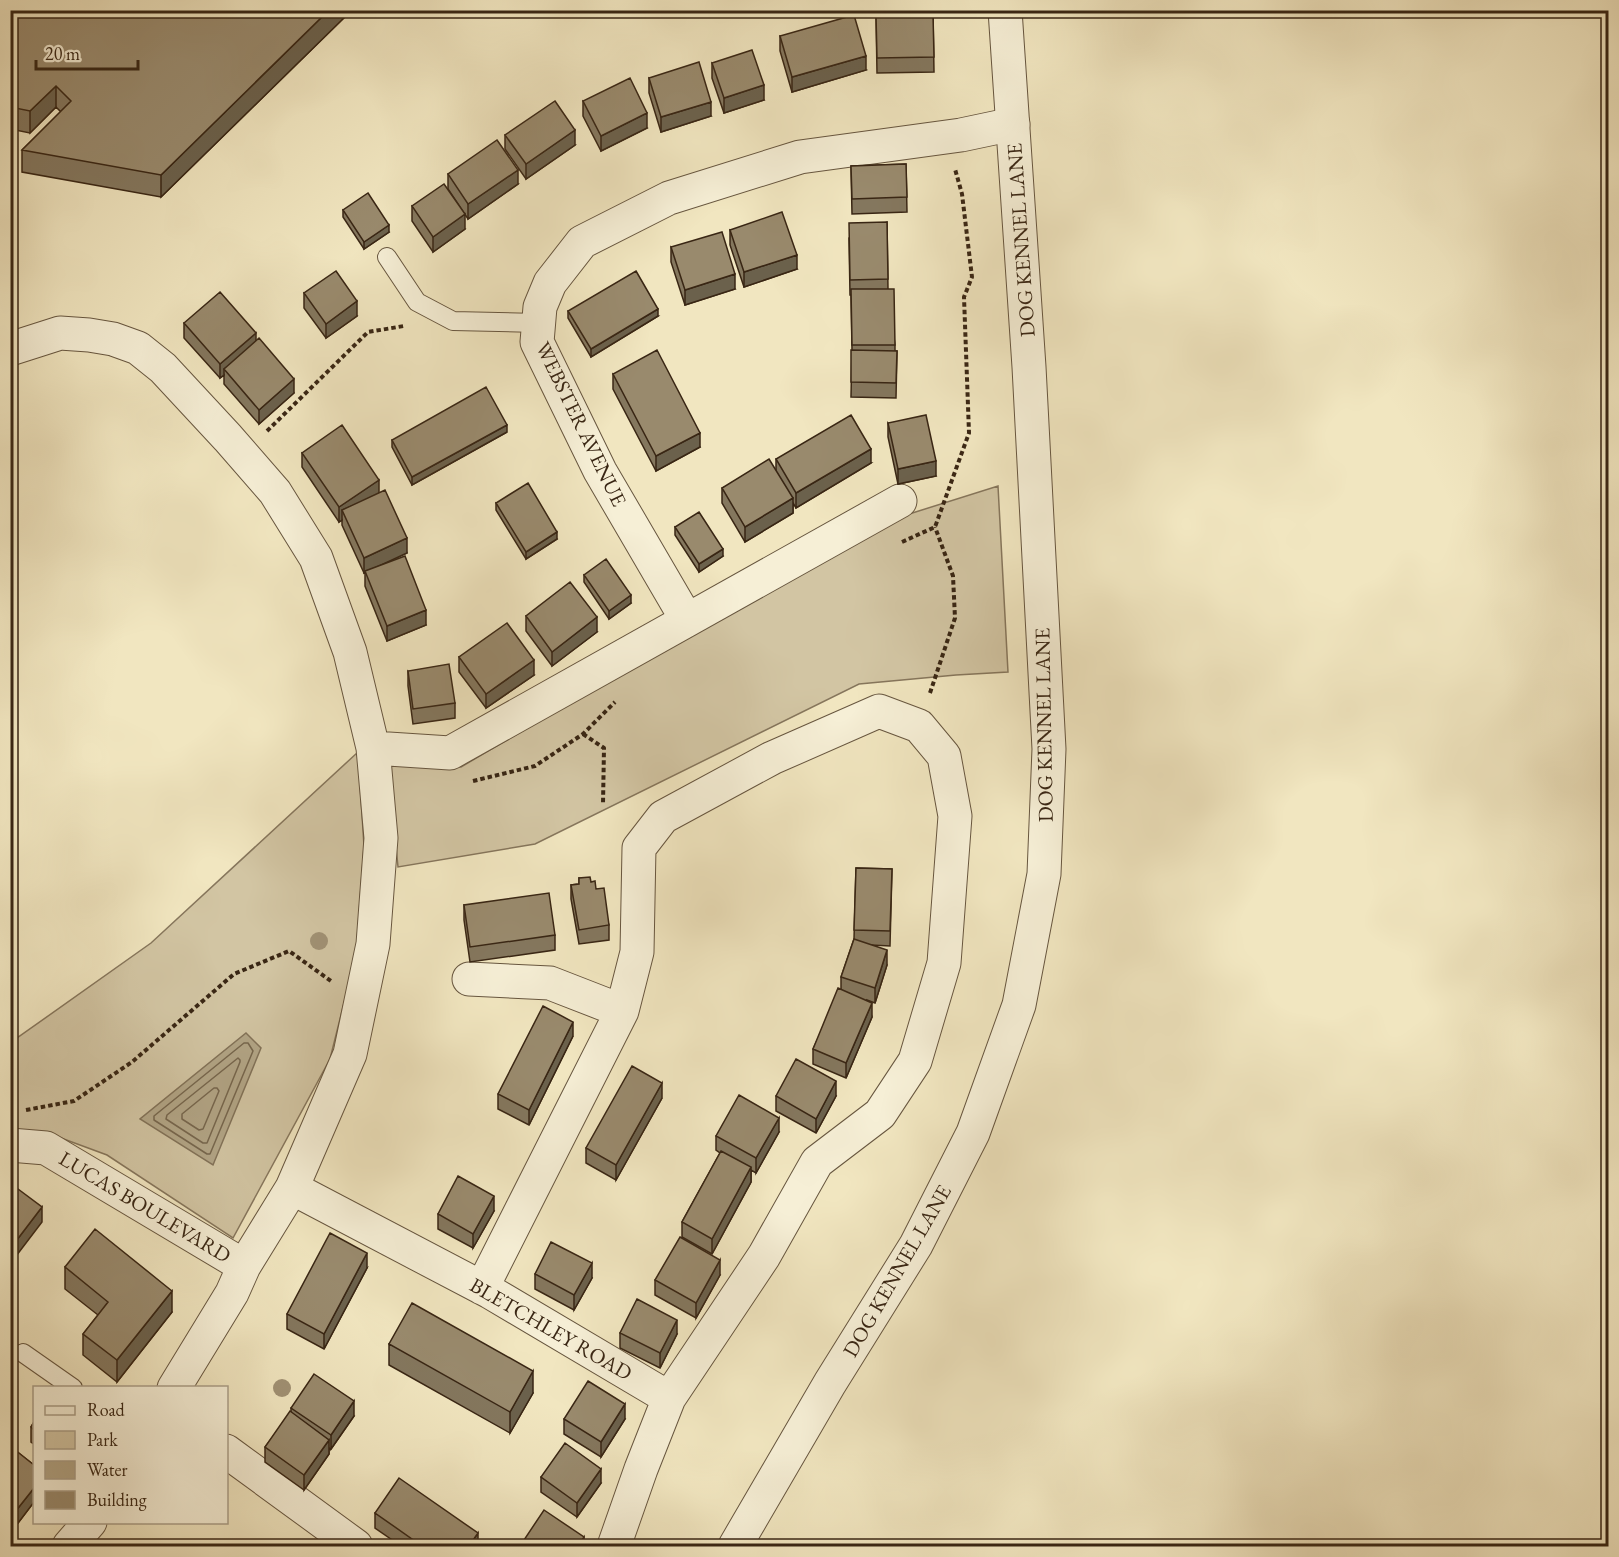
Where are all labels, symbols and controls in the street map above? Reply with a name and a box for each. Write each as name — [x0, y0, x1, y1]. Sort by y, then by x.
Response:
scale bar — [36, 33, 138, 71]
text: 20 m — [45, 42, 80, 65]
street label: DOG KENNEL LANE — [1000, 142, 1041, 338]
street label: WEBSTER AVENUE — [530, 337, 633, 511]
street label: DOG KENNEL LANE — [1028, 627, 1059, 822]
street label: LUCAS BOULEVARD — [54, 1145, 236, 1269]
street label: DOG KENNEL LANE — [836, 1180, 957, 1362]
street label: BLETCHLEY ROAD — [465, 1271, 637, 1386]
legend — [33, 1386, 228, 1524]
text: Road — [87, 1398, 126, 1421]
text: Park — [87, 1428, 118, 1451]
text: Water — [87, 1458, 128, 1481]
text: Building — [87, 1488, 147, 1511]

